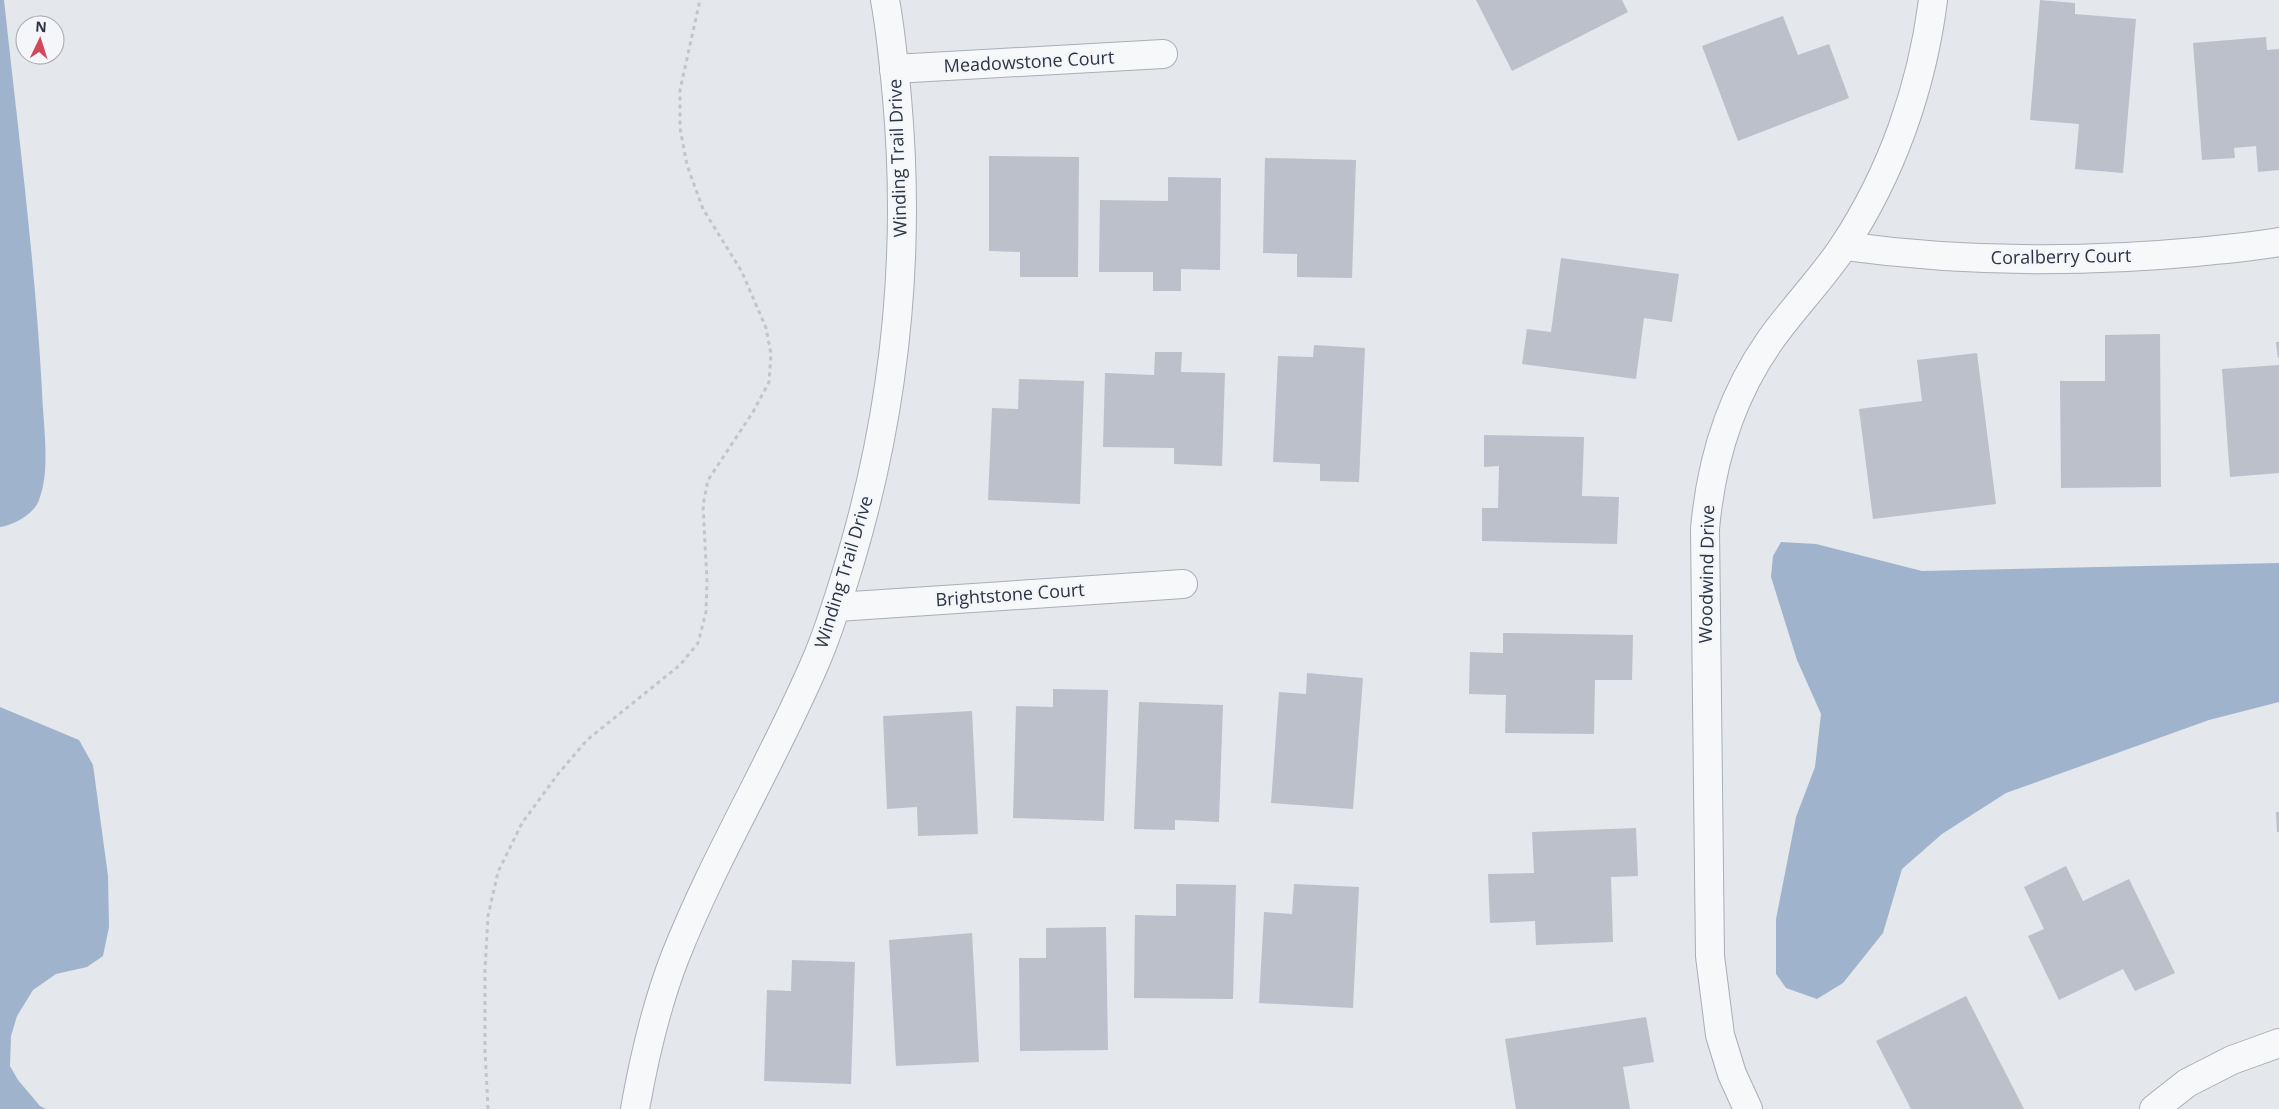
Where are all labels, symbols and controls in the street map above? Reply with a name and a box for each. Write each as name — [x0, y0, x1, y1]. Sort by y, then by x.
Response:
north arrow — [15, 15, 65, 65]
text: N — [35, 17, 47, 36]
street label: Meadowstone Court — [943, 45, 1115, 77]
street label: Winding Trail Drive — [882, 78, 912, 238]
street label: Coralberry Court — [1990, 243, 2131, 269]
street label: Winding Trail Drive — [808, 492, 878, 651]
street label: Woodwind Drive — [1693, 504, 1719, 643]
street label: Brightstone Court — [935, 577, 1085, 611]

